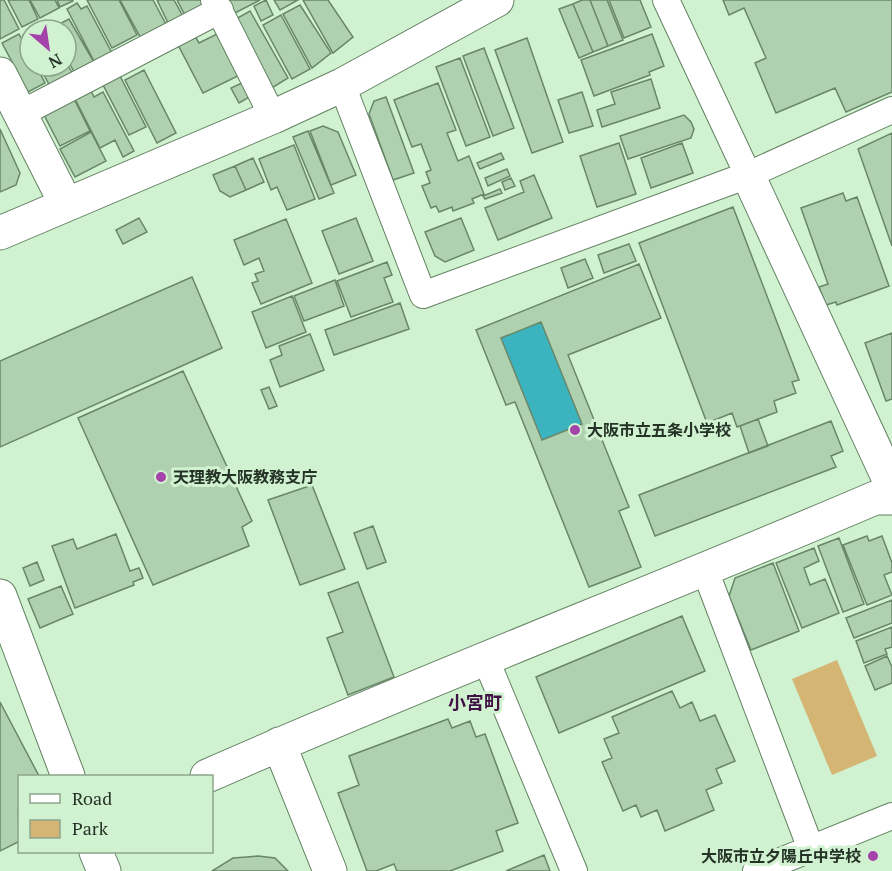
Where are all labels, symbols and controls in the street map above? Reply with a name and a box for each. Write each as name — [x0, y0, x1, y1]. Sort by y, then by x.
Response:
north arrow — [18, 18, 78, 78]
text: N — [45, 49, 66, 74]
place label: 大阪市立五条小学校 — [587, 419, 731, 441]
marker: 大阪市立五条小学校 — [568, 423, 582, 437]
place label: 天理教大阪教務支庁 — [173, 466, 317, 488]
marker: 天理教大阪教務支庁 — [154, 470, 168, 484]
district label: 小宮町 — [448, 690, 502, 714]
legend — [18, 775, 213, 853]
text: Road — [72, 786, 112, 810]
text: Park — [72, 816, 109, 840]
place label: 大阪市立夕陽丘中学校 — [701, 845, 861, 867]
marker: 大阪市立夕陽丘中学校 — [866, 849, 880, 863]

